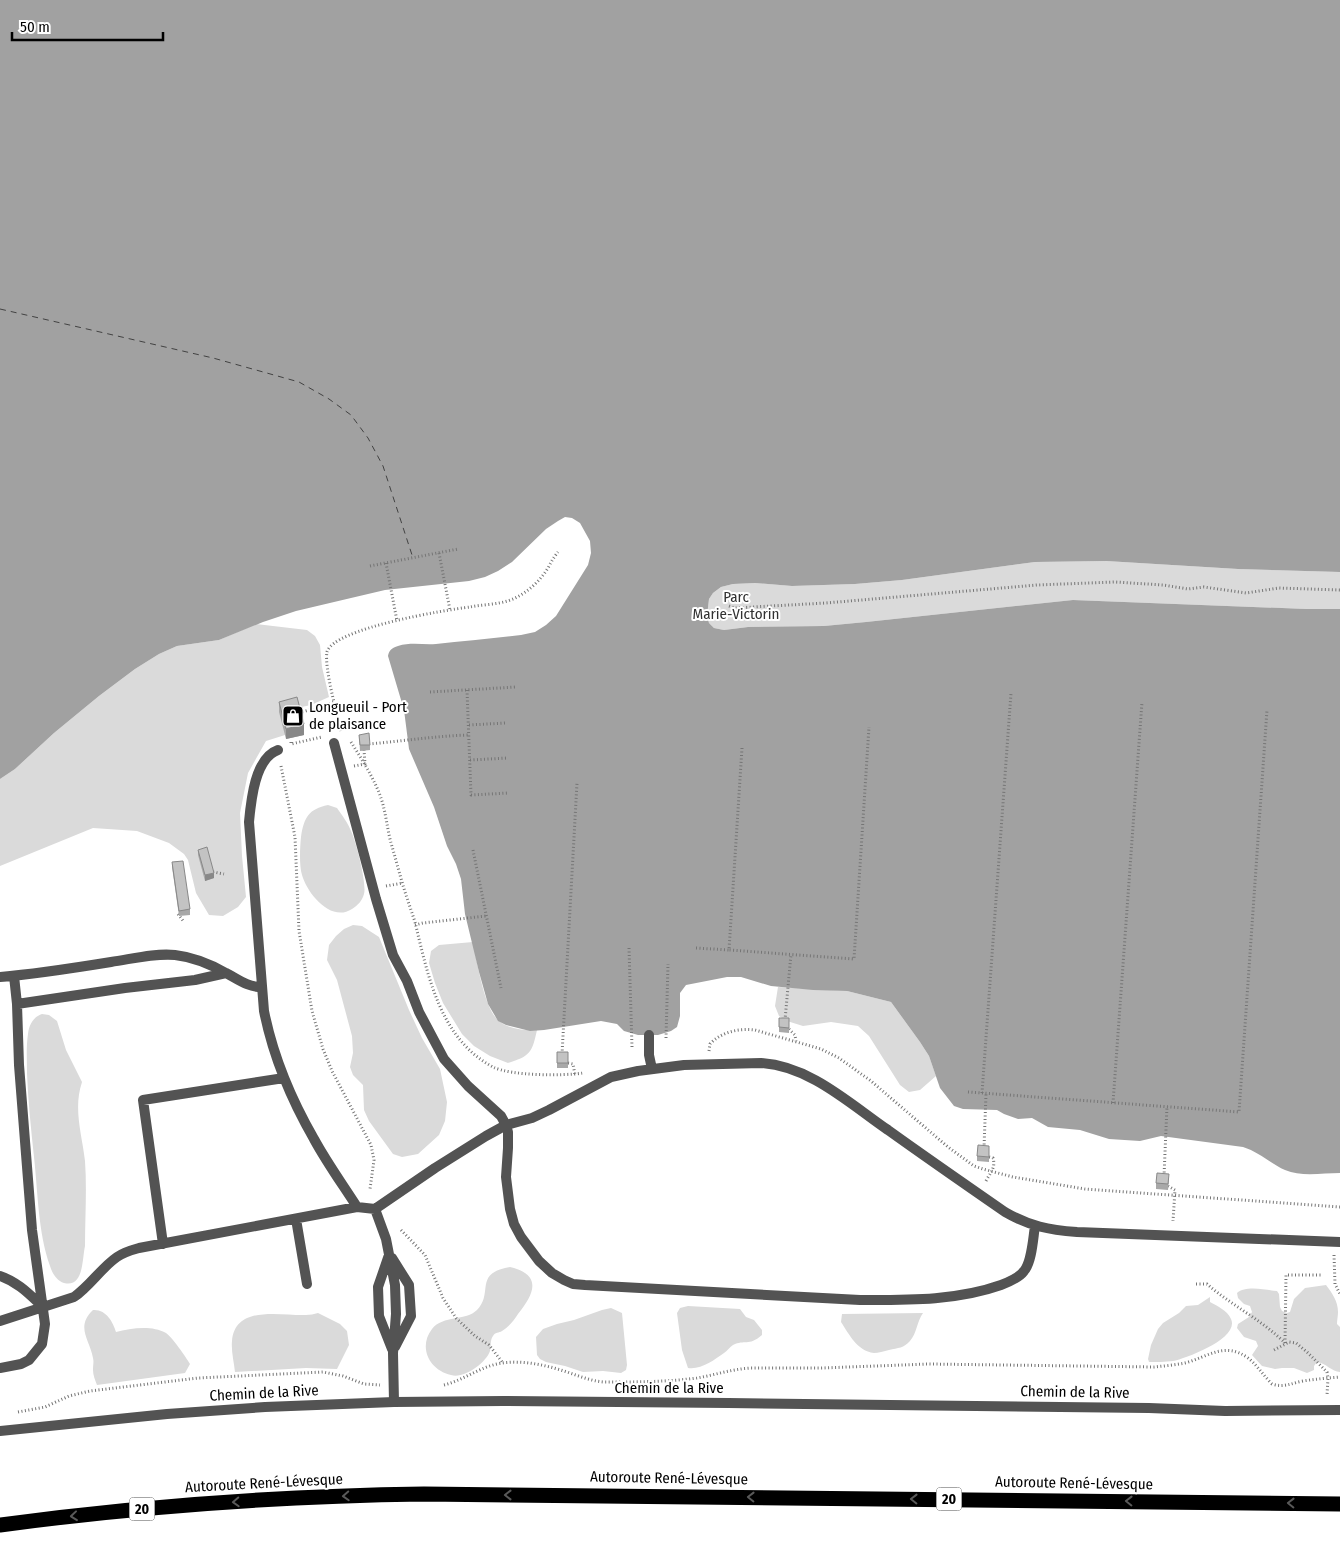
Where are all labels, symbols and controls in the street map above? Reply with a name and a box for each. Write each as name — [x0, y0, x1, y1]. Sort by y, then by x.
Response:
scale bar — [12, 10, 164, 42]
text: 50 m — [20, 18, 50, 36]
park label: Parc Marie-Victorin — [693, 588, 779, 623]
place label: Longueuil - Port de plaisance — [309, 698, 407, 733]
shop icon: Longueuil - Port de plaisance — [281, 704, 305, 728]
street label: Chemin de la Rive — [614, 1379, 724, 1397]
street label: Chemin de la Rive — [209, 1381, 319, 1405]
street label: Chemin de la Rive — [1020, 1382, 1130, 1402]
street label: Autoroute René-Lévesque — [590, 1468, 748, 1488]
street label: Autoroute René-Lévesque — [185, 1470, 343, 1496]
street label: Autoroute René-Lévesque — [995, 1473, 1153, 1493]
road number: 20 — [936, 1488, 962, 1510]
one-way arrow — [504, 1489, 512, 1500]
one-way arrow — [342, 1491, 350, 1501]
one-way arrow — [747, 1491, 755, 1502]
one-way arrow — [910, 1493, 918, 1504]
one-way arrow — [232, 1496, 240, 1507]
one-way arrow — [1125, 1496, 1133, 1507]
road number: 20 — [130, 1498, 154, 1520]
one-way arrow — [1287, 1498, 1295, 1508]
one-way arrow — [70, 1510, 78, 1521]

